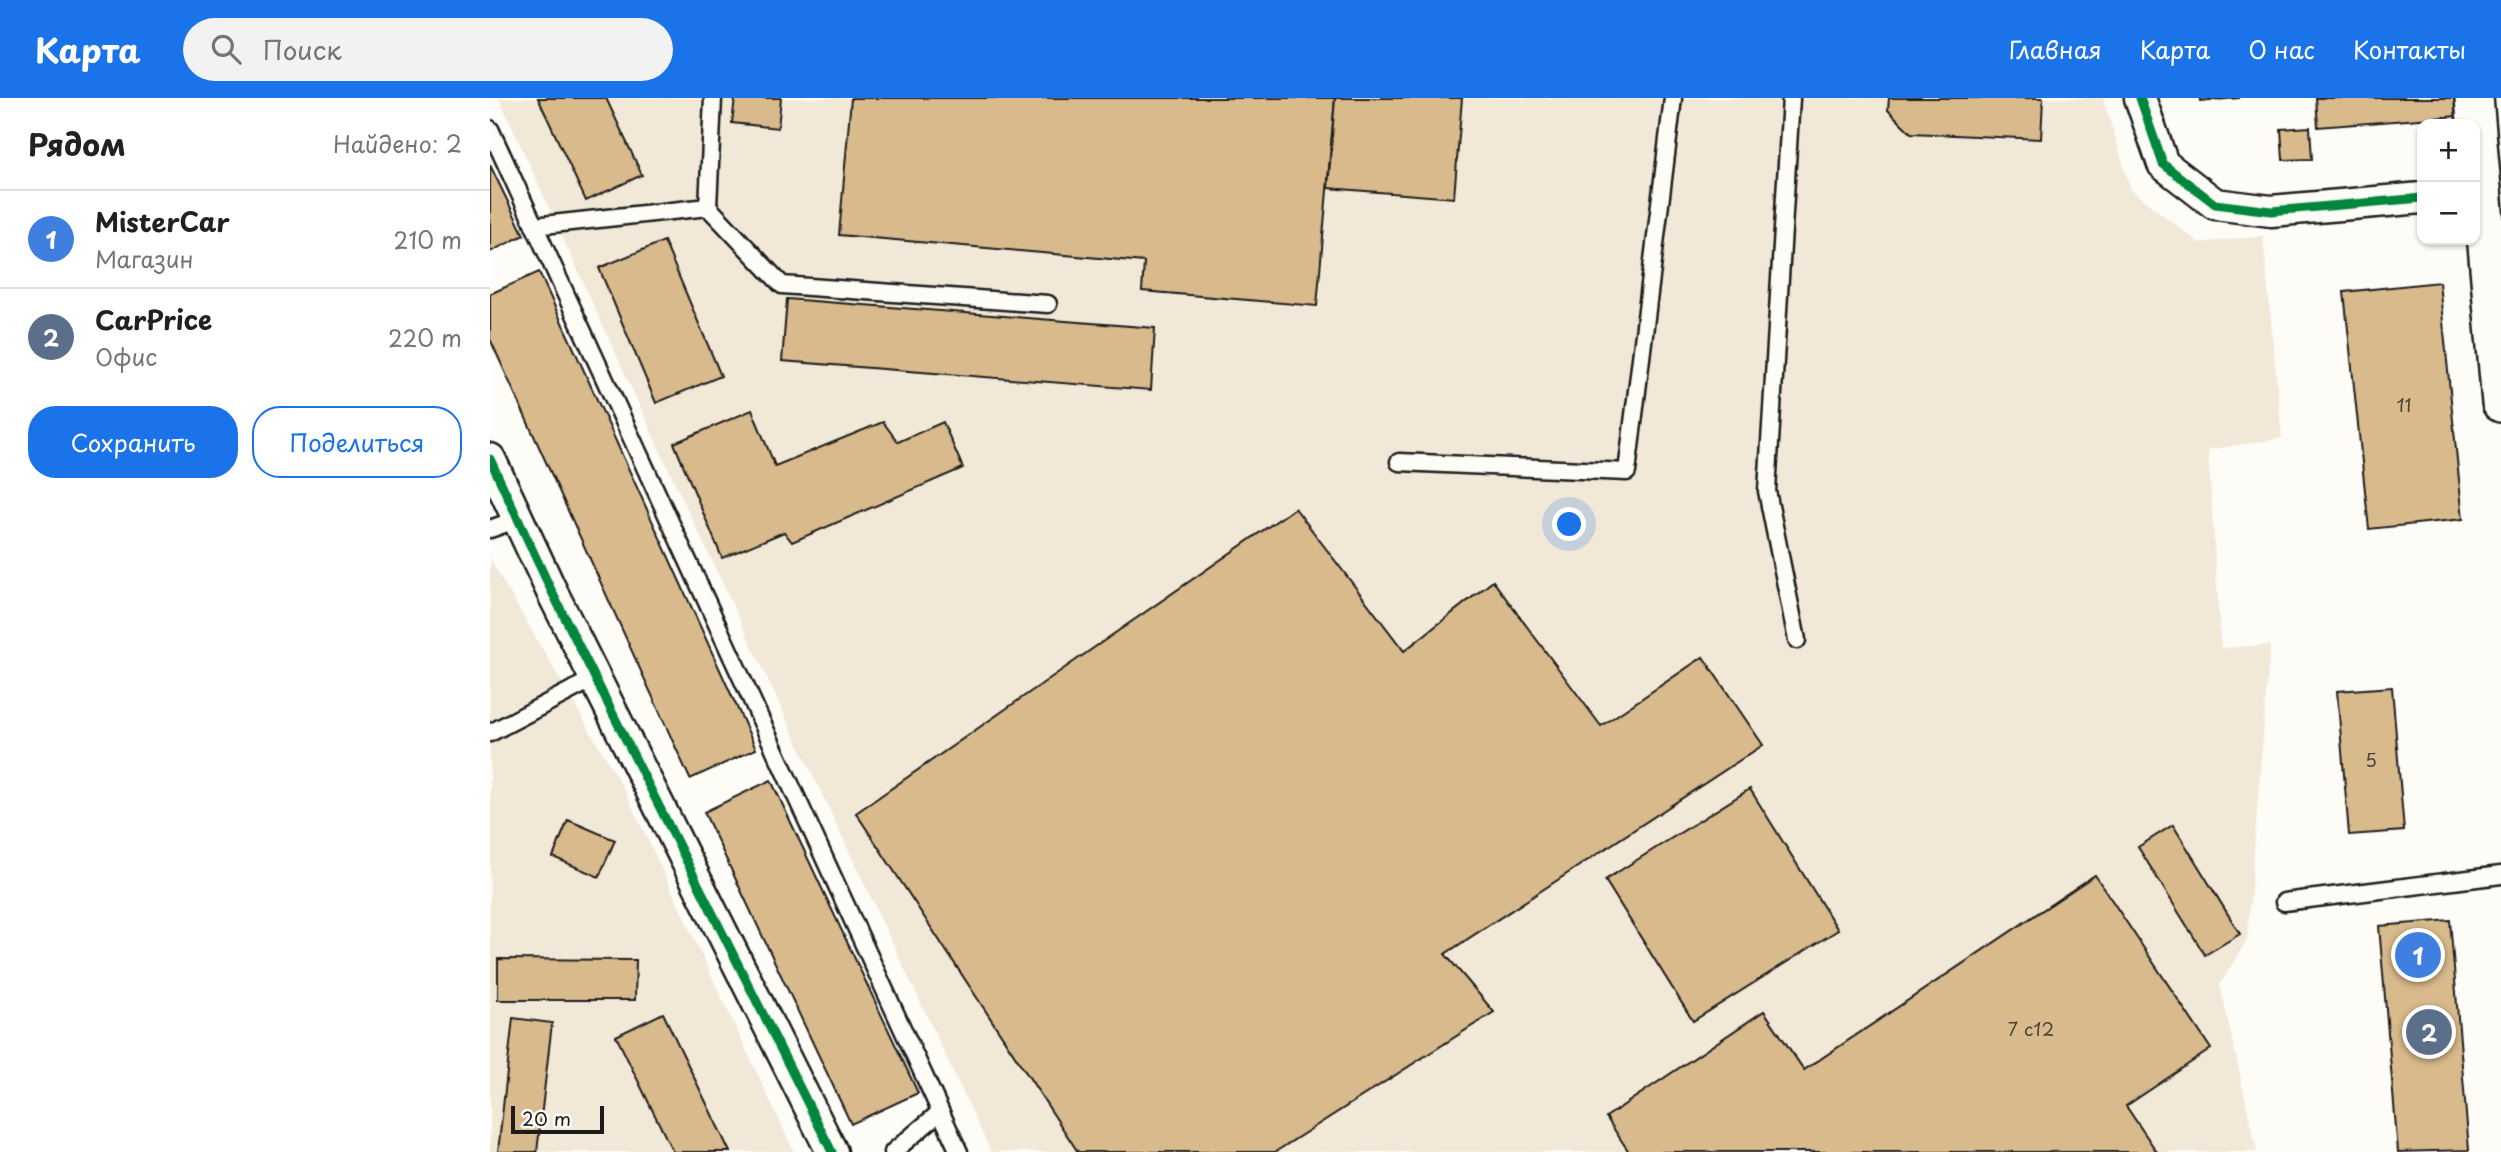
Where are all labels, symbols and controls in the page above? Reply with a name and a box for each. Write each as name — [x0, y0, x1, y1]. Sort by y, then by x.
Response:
search box — [183, 18, 673, 81]
text: Карта — [35, 24, 141, 74]
icon: search — [207, 30, 245, 68]
text: Поиск — [263, 30, 342, 69]
text: Главная — [2009, 31, 2102, 67]
text: Карта — [2140, 31, 2210, 67]
text: О нас — [2248, 31, 2315, 67]
text: Контакты — [2353, 31, 2466, 67]
map controls — [2417, 119, 2480, 245]
button: + — [2417, 119, 2480, 182]
text: Рядом — [28, 121, 126, 166]
text: Найдено: 2 — [333, 126, 462, 161]
button: − — [2417, 182, 2480, 245]
text: MisterCar — [95, 202, 230, 241]
text: 1 — [46, 222, 57, 257]
text: 210 m — [394, 222, 462, 257]
text: Магазин — [95, 241, 194, 276]
text: CarPrice — [95, 300, 212, 339]
text: 2 — [43, 320, 59, 355]
text: 220 m — [388, 320, 462, 355]
text: Офис — [95, 339, 157, 374]
house number: 11 — [2396, 391, 2412, 418]
button: Сохранить — [28, 406, 238, 478]
button: Поделиться — [252, 406, 462, 478]
your location — [1552, 507, 1586, 541]
house number: 5 — [2365, 746, 2377, 773]
pin: 1 — [2395, 929, 2441, 981]
pin: 2 — [2406, 1006, 2452, 1058]
house number: 7 с12 — [2008, 1015, 2054, 1042]
scale bar — [511, 1103, 604, 1135]
text: 20 m — [522, 1104, 571, 1132]

